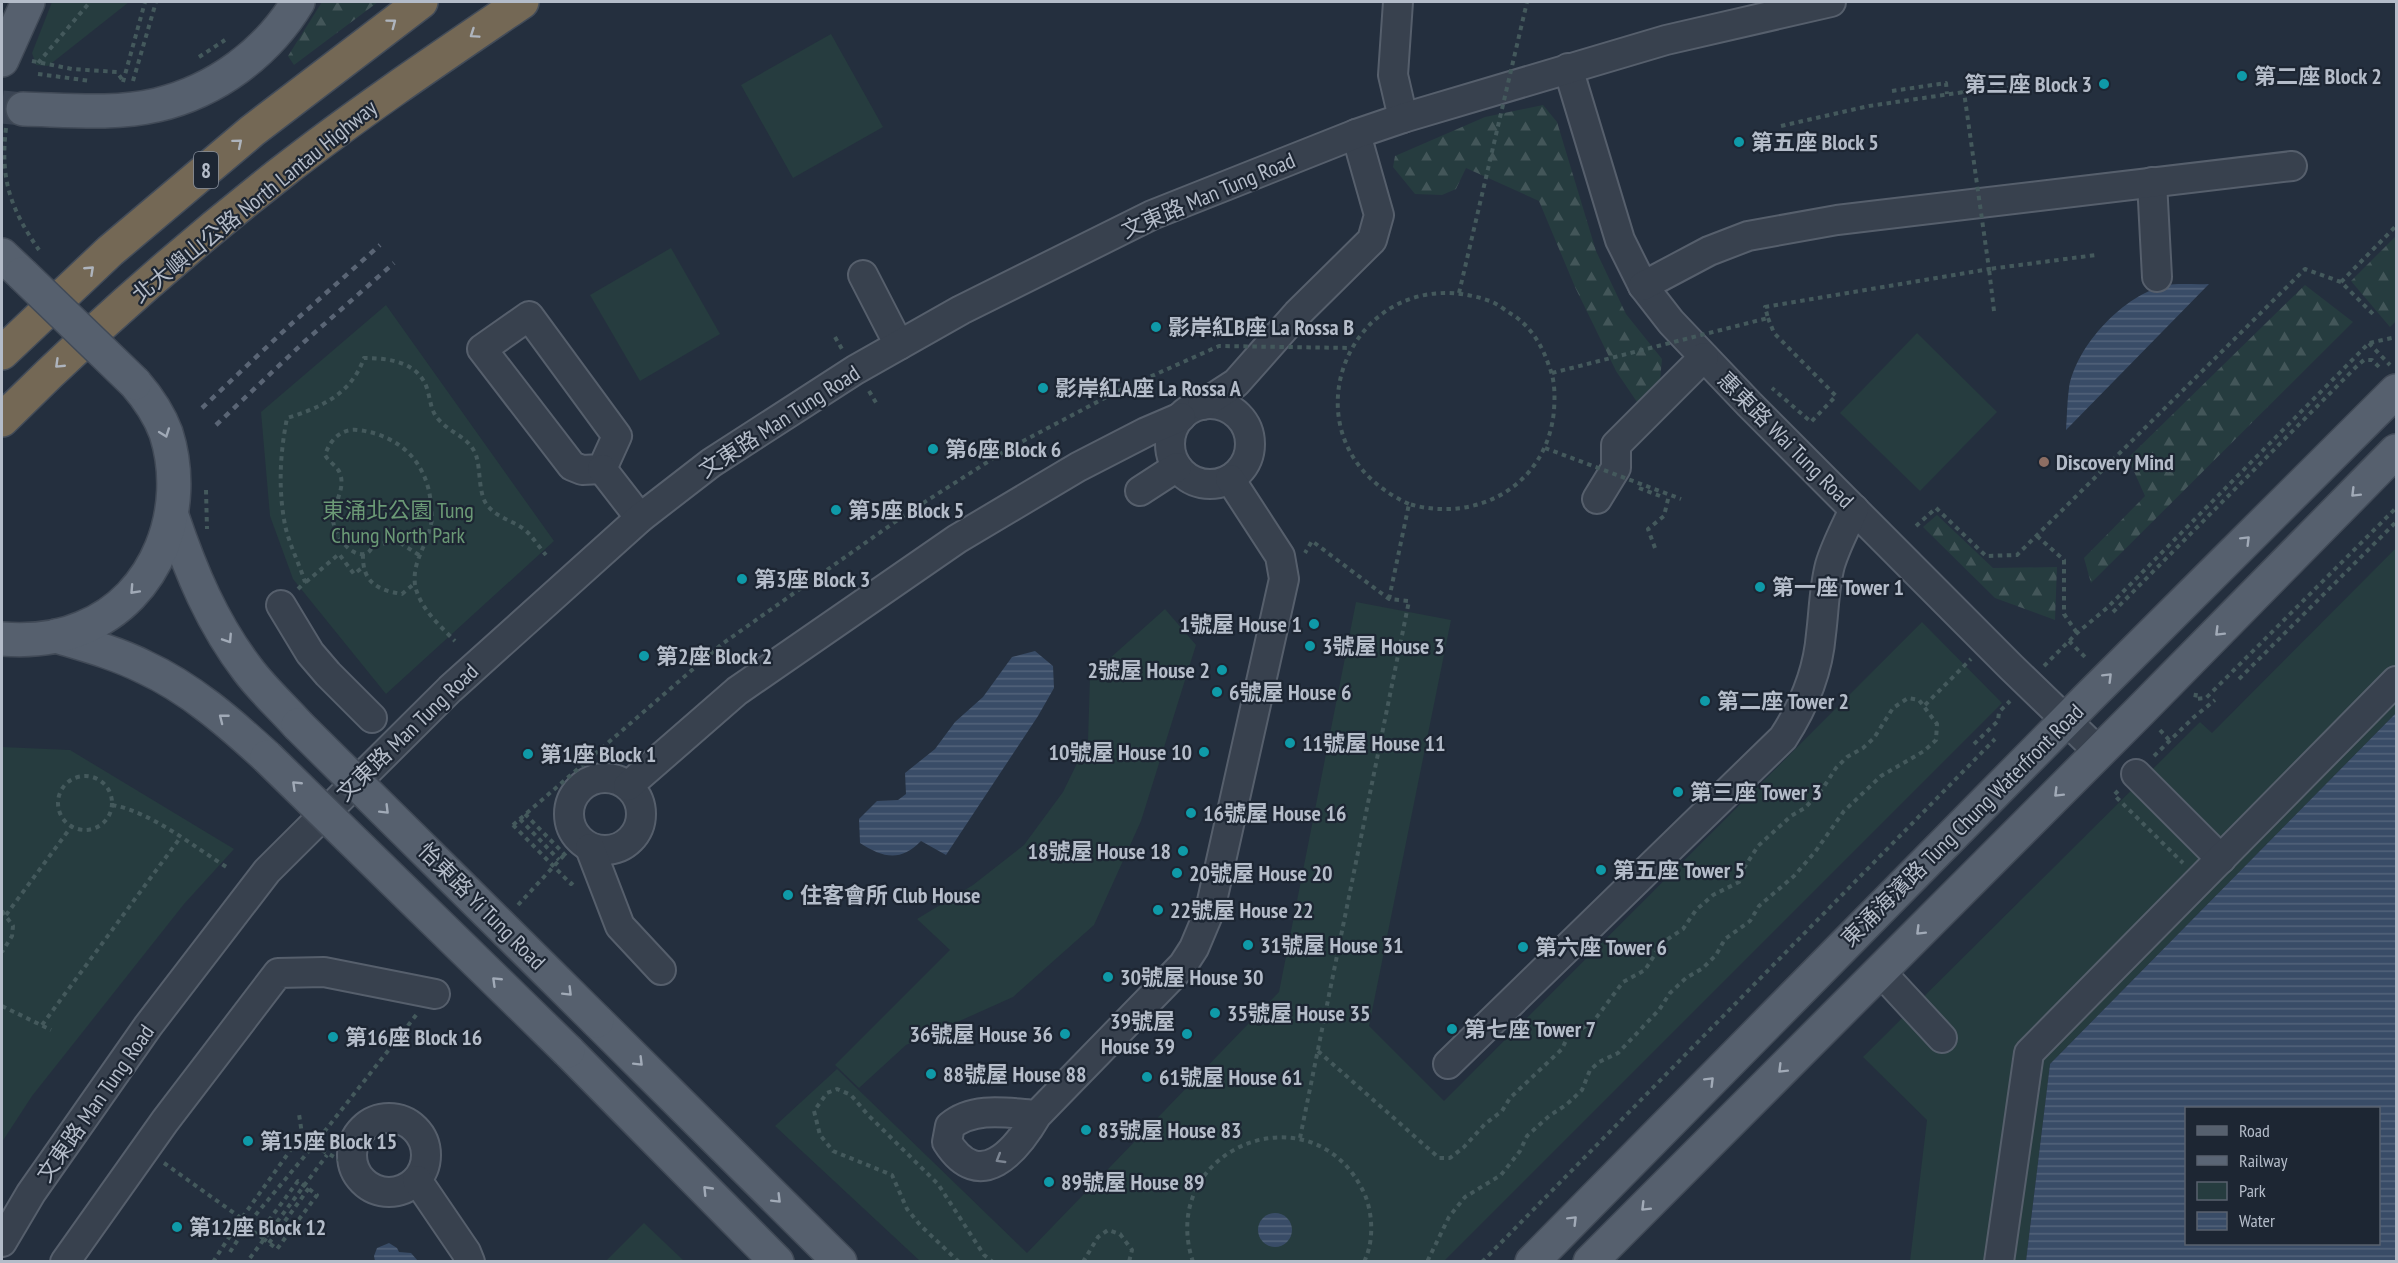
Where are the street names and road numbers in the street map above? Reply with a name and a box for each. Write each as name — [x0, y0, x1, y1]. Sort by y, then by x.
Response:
street label: 北大嶼山公路 North Lantau Highway — [126, 93, 383, 309]
street label: 文東路 Man Tung Road — [1117, 146, 1299, 244]
road number: 8 — [194, 152, 218, 188]
street label: 文東路 Man Tung Road — [693, 359, 865, 483]
street label: 惠東路 Wai Tung Road — [1712, 366, 1860, 514]
street label: 文東路 Man Tung Road — [330, 657, 484, 807]
street label: 東涌海濱路 Tung Chung Waterfront Road — [1835, 698, 2089, 952]
street label: 怡東路 Yi Tung Road — [413, 837, 551, 975]
street label: 文東路 Man Tung Road — [30, 1019, 160, 1187]

